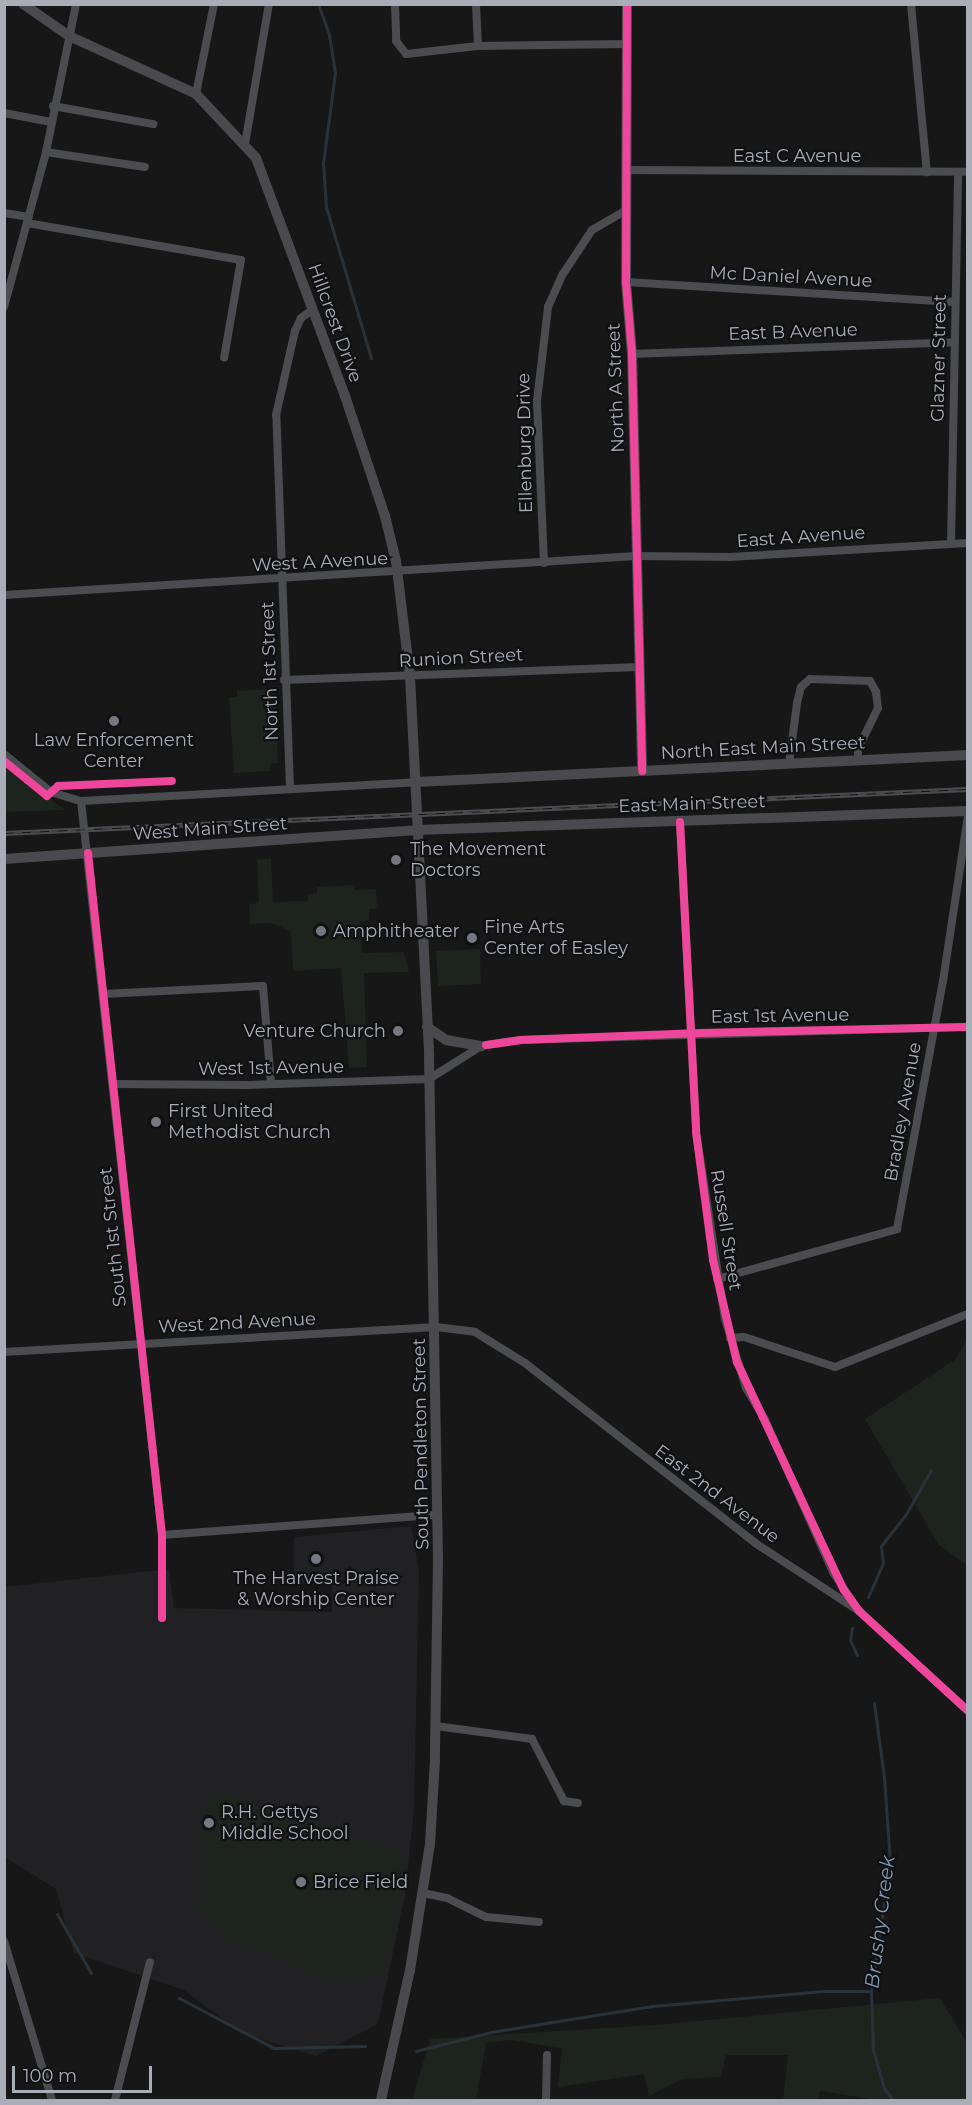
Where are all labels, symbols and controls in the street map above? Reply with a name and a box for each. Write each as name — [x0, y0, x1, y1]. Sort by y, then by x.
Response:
street label: East C Avenue — [733, 145, 861, 167]
street label: Hillcrest Drive — [303, 261, 367, 385]
street label: Mc Daniel Avenue — [709, 262, 873, 292]
street label: Glazner Street — [927, 294, 951, 422]
street label: East B Avenue — [728, 319, 858, 345]
street label: North A Street — [603, 323, 629, 453]
street label: Ellenburg Drive — [513, 373, 537, 513]
street label: East A Avenue — [736, 522, 866, 552]
street label: West A Avenue — [251, 548, 389, 576]
street label: North 1st Street — [257, 601, 283, 741]
street label: Runion Street — [398, 644, 524, 672]
marker: Law Enforcement Center — [107, 714, 121, 728]
place label: Law Enforcement Center — [34, 730, 194, 772]
street label: North East Main Street — [660, 732, 866, 764]
street label: East Main Street — [618, 791, 766, 817]
street label: West Main Street — [132, 813, 288, 845]
place label: The Movement Doctors — [410, 839, 546, 882]
marker: The Movement Doctors — [387, 851, 405, 869]
place label: Fine Arts Center of Easley — [484, 917, 628, 960]
place label: Amphitheater — [333, 920, 460, 942]
marker: Amphitheater — [314, 924, 328, 938]
marker: Fine Arts Center of Easley — [465, 931, 479, 945]
street label: East 1st Avenue — [711, 1004, 849, 1028]
place label: Venture Church — [243, 1020, 386, 1042]
marker: Venture Church — [391, 1024, 405, 1038]
street label: Bradley Avenue — [880, 1041, 926, 1183]
street label: West 1st Avenue — [198, 1056, 344, 1080]
place label: First United Methodist Church — [168, 1101, 331, 1144]
marker: First United Methodist Church — [149, 1115, 163, 1129]
street label: South 1st Street — [95, 1166, 131, 1308]
street label: Russell Street — [706, 1168, 746, 1292]
street label: West 2nd Avenue — [158, 1308, 316, 1338]
street label: South Pendleton Street — [408, 1338, 434, 1550]
street label: East 2nd Avenue — [650, 1440, 784, 1548]
marker: The Harvest Praise & Worship Center — [309, 1552, 323, 1566]
place label: The Harvest Praise & Worship Center — [233, 1568, 399, 1610]
place label: R.H. Gettys Middle School — [221, 1802, 349, 1844]
marker: R.H. Gettys Middle School — [202, 1816, 216, 1830]
water label: Brushy Creek — [860, 1854, 900, 1990]
place label: Brice Field — [313, 1871, 408, 1893]
marker: Brice Field — [294, 1875, 308, 1889]
scale bar — [15, 2054, 154, 2092]
text: 100 m — [23, 2065, 77, 2087]

